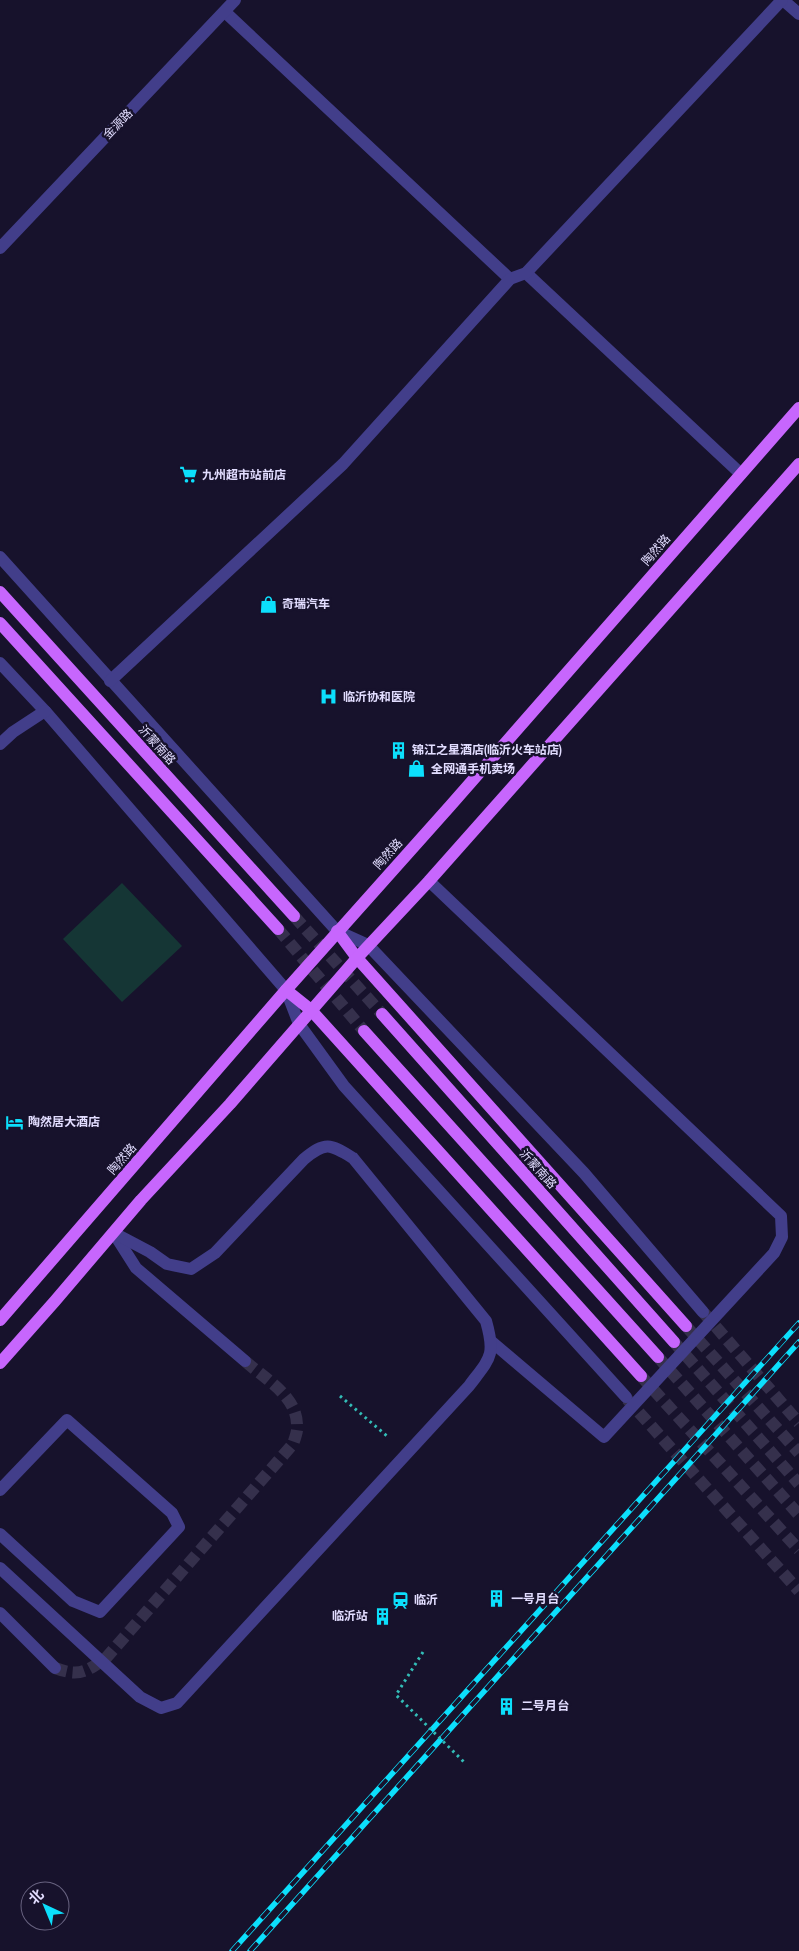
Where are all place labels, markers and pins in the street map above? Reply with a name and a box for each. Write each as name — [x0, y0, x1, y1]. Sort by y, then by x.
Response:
supermarket icon: 九州超市站前店 — [178, 465, 198, 485]
place label: 九州超市站前店 — [202, 468, 286, 482]
shop icon: 奇瑞汽车 — [258, 594, 278, 614]
place label: 奇瑞汽车 — [282, 597, 330, 611]
hospital icon: 临沂协和医院 — [319, 687, 339, 707]
place label: 临沂协和医院 — [343, 690, 415, 704]
building icon: 锦江之星酒店(临沂火车站店) — [388, 740, 408, 760]
place label: 锦江之星酒店(临沂火车站店) — [412, 743, 562, 757]
shop icon: 全网通手机卖场 — [407, 759, 427, 779]
place label: 全网通手机卖场 — [431, 762, 515, 776]
hotel icon: 陶然居大酒店 — [4, 1112, 24, 1132]
place label: 陶然居大酒店 — [28, 1115, 100, 1129]
building icon: 一号月台 — [487, 1589, 507, 1609]
station icon: 临沂 — [390, 1590, 410, 1610]
place label: 一号月台 — [511, 1592, 559, 1606]
place label: 临沂 — [414, 1593, 438, 1607]
building icon: 临沂站 — [372, 1606, 392, 1626]
place label: 临沂站 — [332, 1609, 368, 1623]
building icon: 二号月台 — [497, 1696, 517, 1716]
place label: 二号月台 — [521, 1699, 569, 1713]

